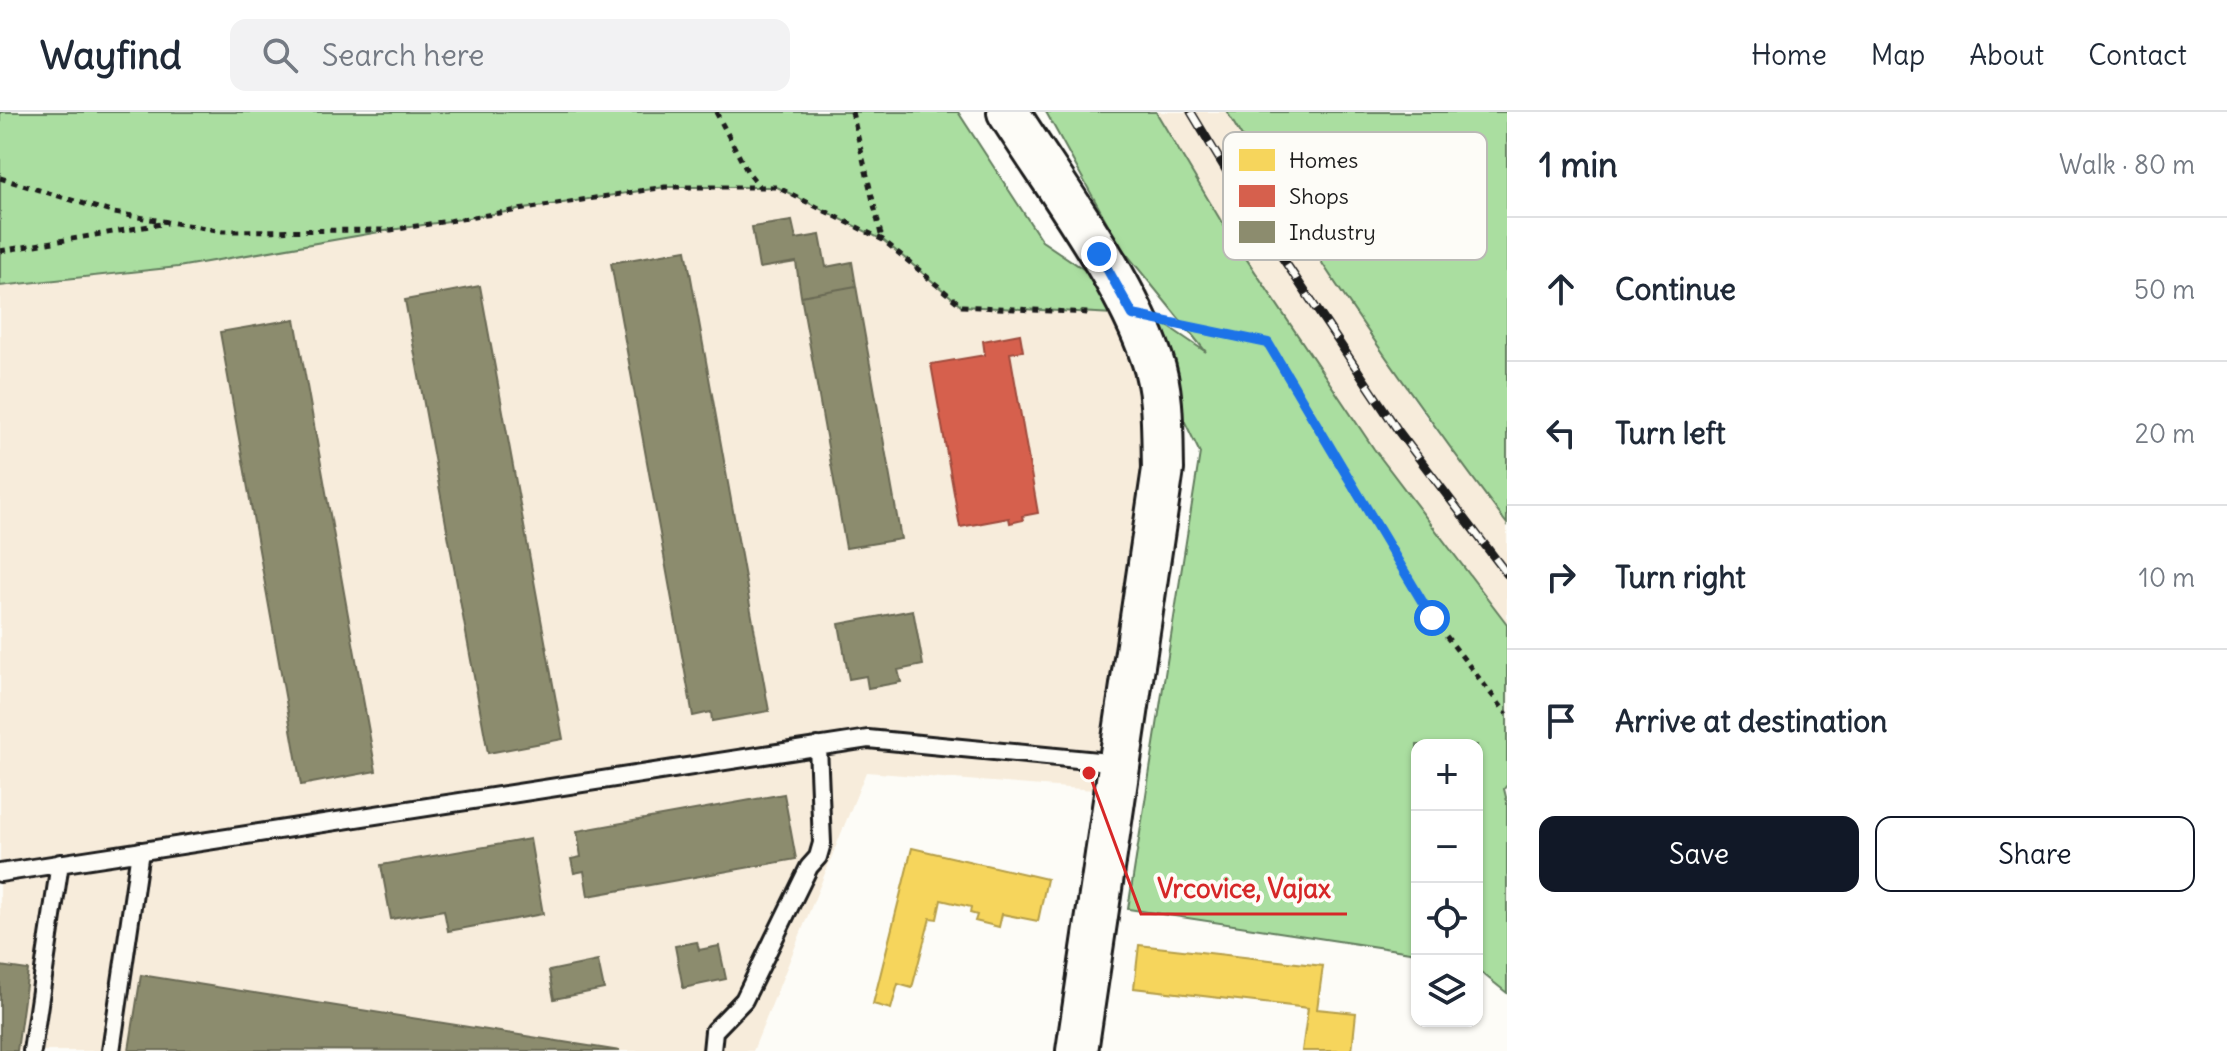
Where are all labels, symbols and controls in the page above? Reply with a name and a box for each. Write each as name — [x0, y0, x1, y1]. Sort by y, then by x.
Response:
search box — [230, 19, 790, 91]
text: Wayfind — [40, 32, 182, 79]
icon: search — [258, 33, 302, 77]
text: Search here — [322, 36, 484, 74]
text: Home — [1751, 37, 1827, 73]
text: Map — [1871, 37, 1925, 73]
text: About — [1969, 37, 2044, 73]
text: Contact — [2088, 37, 2187, 73]
legend — [1223, 132, 1487, 260]
text: 1 min — [1539, 143, 1618, 186]
text: Homes — [1289, 146, 1358, 174]
text: Walk · 80 m — [2059, 148, 2195, 181]
text: Shops — [1289, 182, 1349, 210]
text: Industry — [1289, 218, 1376, 246]
route end — [1081, 236, 1117, 272]
icon: ahead — [1539, 267, 1583, 311]
text: Continue — [1615, 270, 1736, 308]
text: 50 m — [2134, 273, 2195, 306]
icon: left — [1539, 411, 1583, 455]
text: Turn left — [1615, 414, 1726, 452]
text: 20 m — [2135, 417, 2195, 450]
icon: right — [1539, 555, 1583, 599]
text: Turn right — [1615, 558, 1746, 596]
text: 10 m — [2139, 561, 2195, 594]
route start — [1414, 600, 1450, 636]
icon: arrive — [1539, 699, 1583, 743]
text: Arrive at destination — [1615, 702, 1887, 740]
map controls — [1411, 739, 1483, 1027]
button: + — [1411, 739, 1483, 811]
button: − — [1411, 811, 1483, 883]
button: Save — [1539, 816, 1859, 892]
button: Share — [1875, 816, 2195, 892]
callout: Vrcovice, Vajax — [1141, 864, 1347, 914]
text: Vrcovice, Vajax — [1157, 872, 1331, 905]
button: locate — [1411, 883, 1483, 955]
button: layers — [1411, 955, 1483, 1027]

